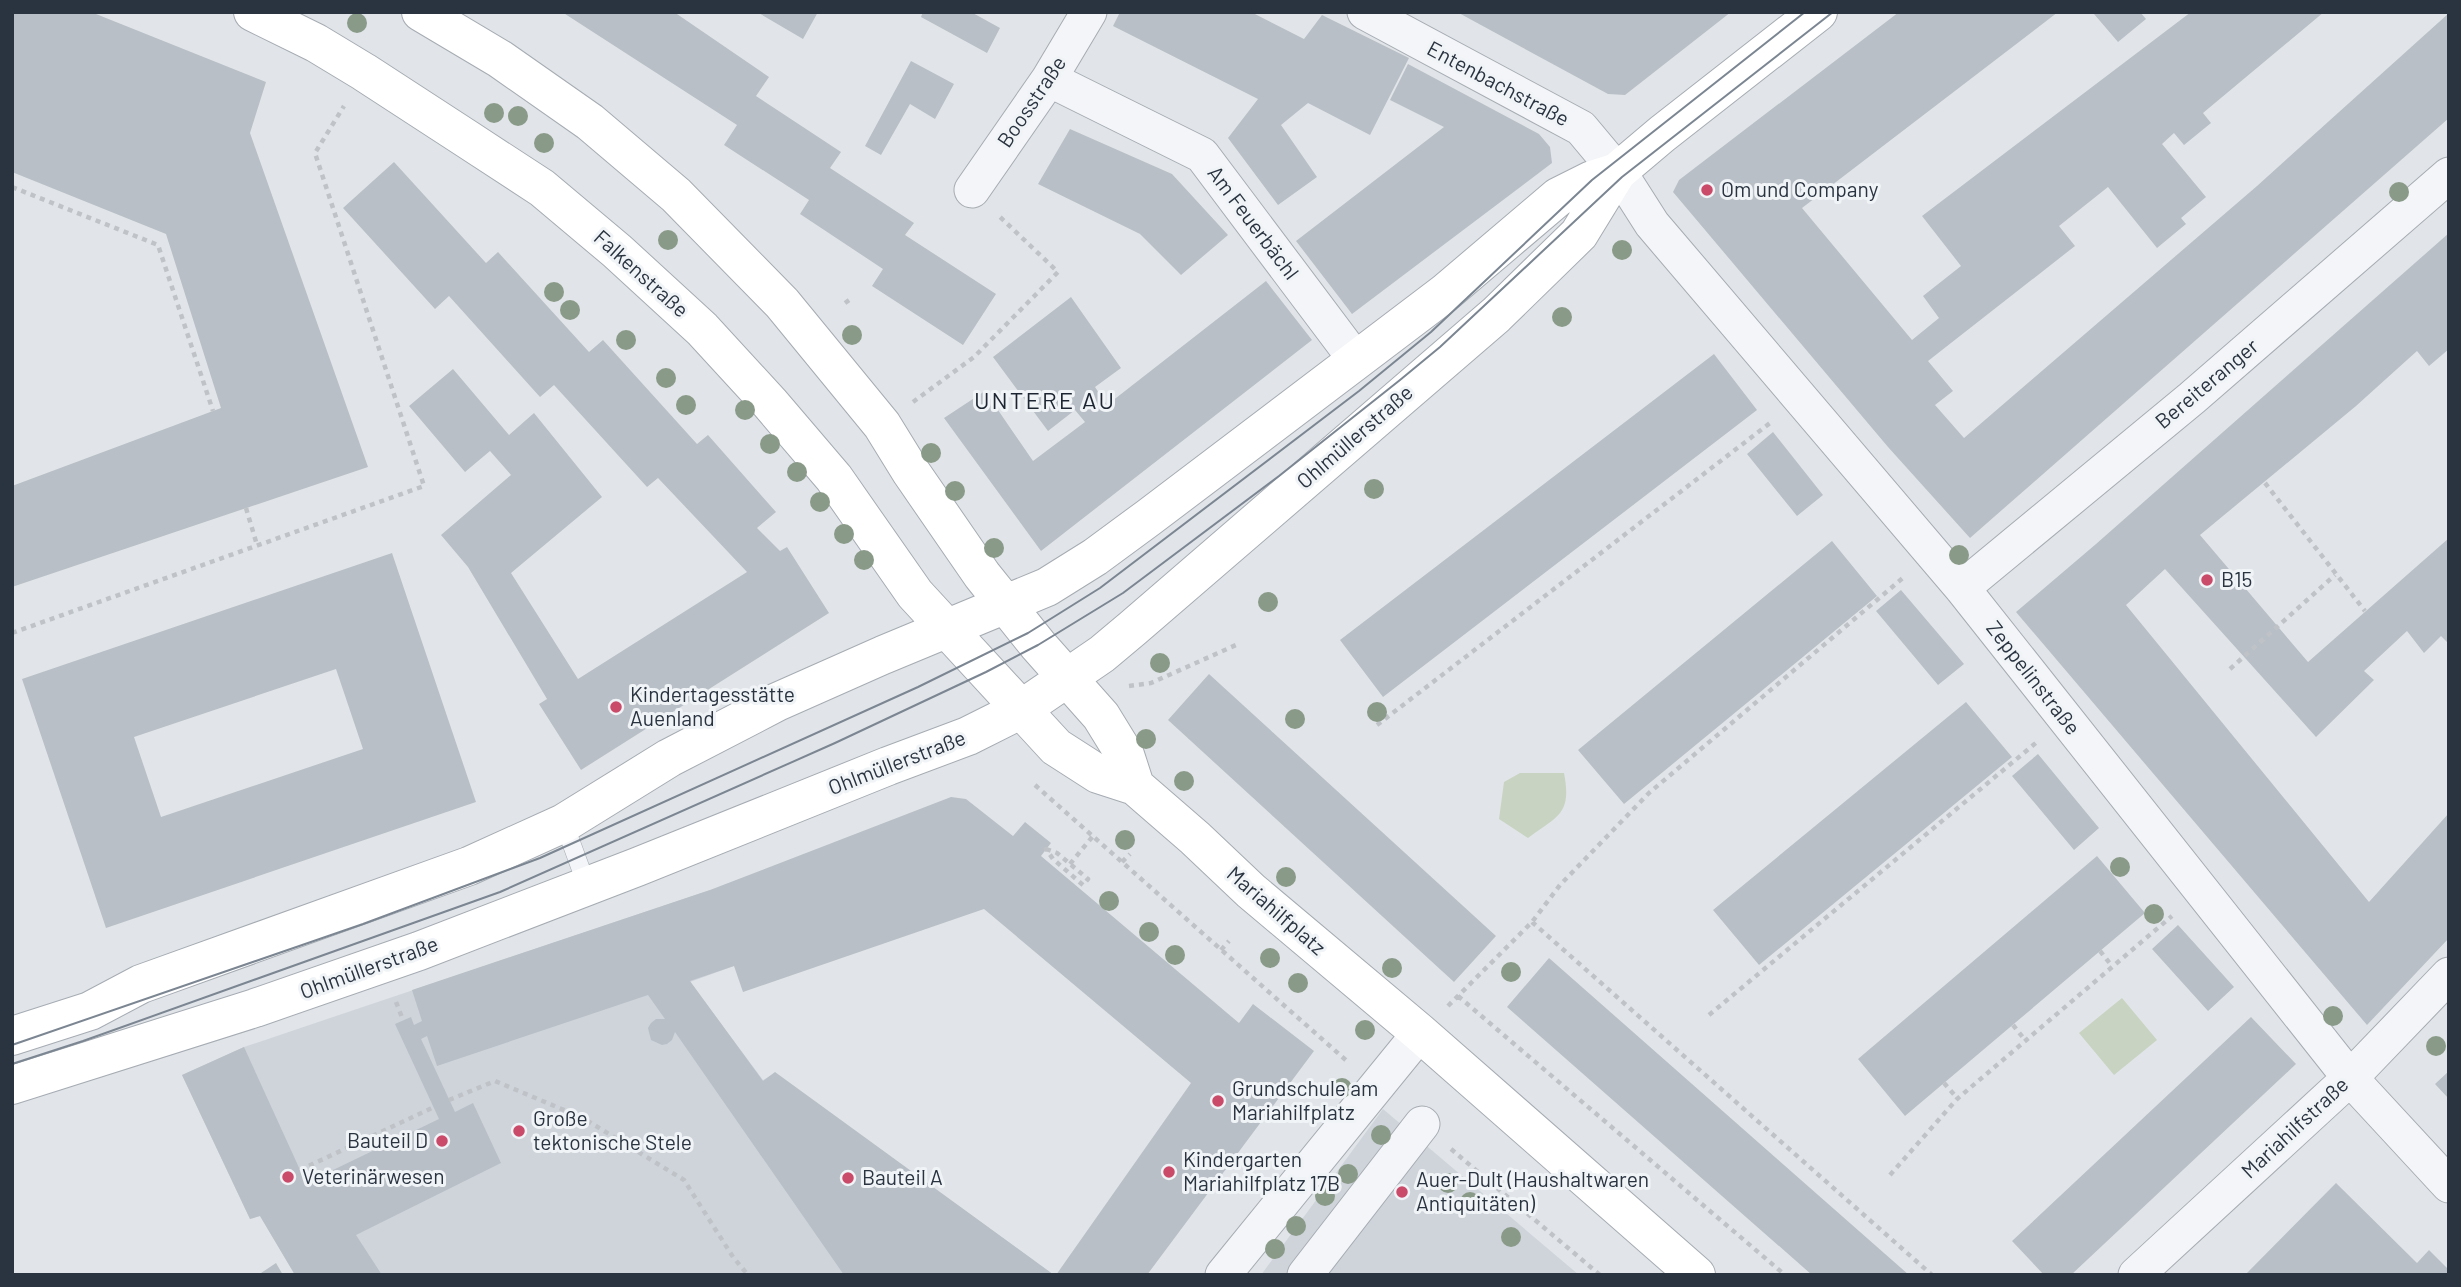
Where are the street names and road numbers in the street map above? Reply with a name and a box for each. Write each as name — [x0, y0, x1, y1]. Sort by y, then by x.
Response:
street label: Entenbachstraße — [1423, 35, 1574, 131]
street label: Boosstraße — [991, 51, 1070, 152]
street label: Am Feuerbächl — [1203, 160, 1305, 284]
street label: Falkenstraße — [590, 224, 694, 322]
street label: Bereiteranger — [2149, 332, 2263, 433]
street label: Ohlmüllerstraße — [1291, 379, 1417, 493]
street label: Zeppelinstraße — [1982, 615, 2086, 739]
street label: Ohlmüllerstraße — [824, 724, 969, 799]
street label: Mariahilfplatz — [1223, 860, 1331, 959]
street label: Ohlmüllerstraße — [296, 930, 441, 1003]
street label: Mariahilfstraße — [2235, 1071, 2353, 1183]

